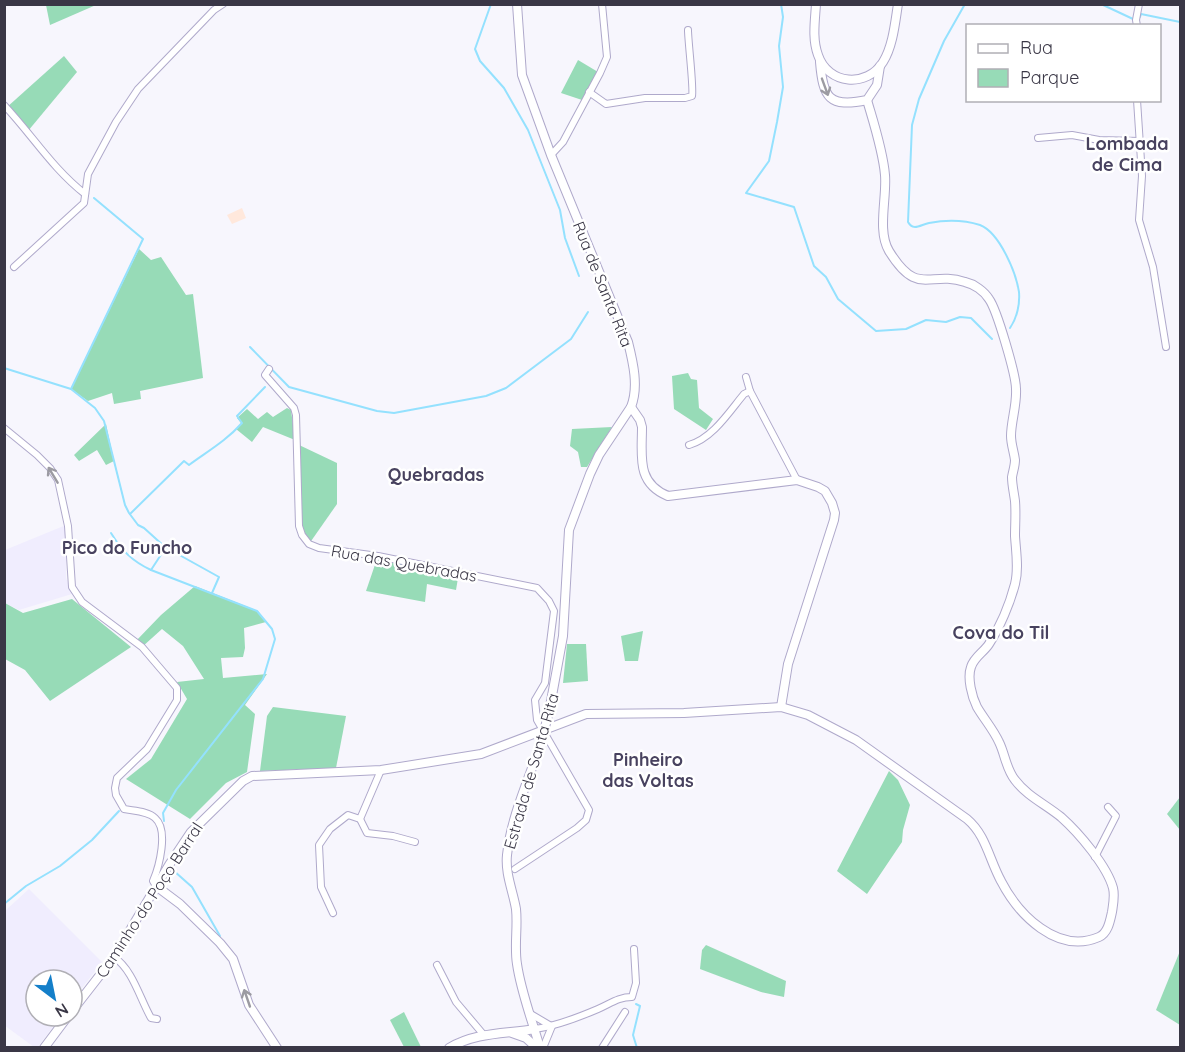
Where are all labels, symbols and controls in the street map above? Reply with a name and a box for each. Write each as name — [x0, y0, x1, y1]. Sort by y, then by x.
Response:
legend — [966, 24, 1161, 102]
text: Rua — [1020, 36, 1053, 59]
text: Parque — [1020, 66, 1079, 89]
one-way arrow — [821, 77, 832, 96]
district label: Lombada de Cima — [1085, 132, 1169, 176]
street label: Rua de Santa Rita — [569, 218, 637, 350]
district label: Quebradas — [388, 463, 484, 486]
one-way arrow — [47, 467, 59, 484]
district label: Pico do Funcho — [62, 536, 192, 559]
street label: Rua das Quebradas — [329, 540, 479, 586]
district label: Cova do Til — [953, 621, 1049, 644]
street label: Estrada de Santa Rita — [499, 691, 563, 851]
district label: Pinheiro das Voltas — [602, 748, 694, 792]
street label: Caminho do Poço Barral — [91, 819, 207, 981]
north arrow — [24, 968, 84, 1028]
one-way arrow — [240, 989, 251, 1007]
text: N — [52, 999, 72, 1022]

